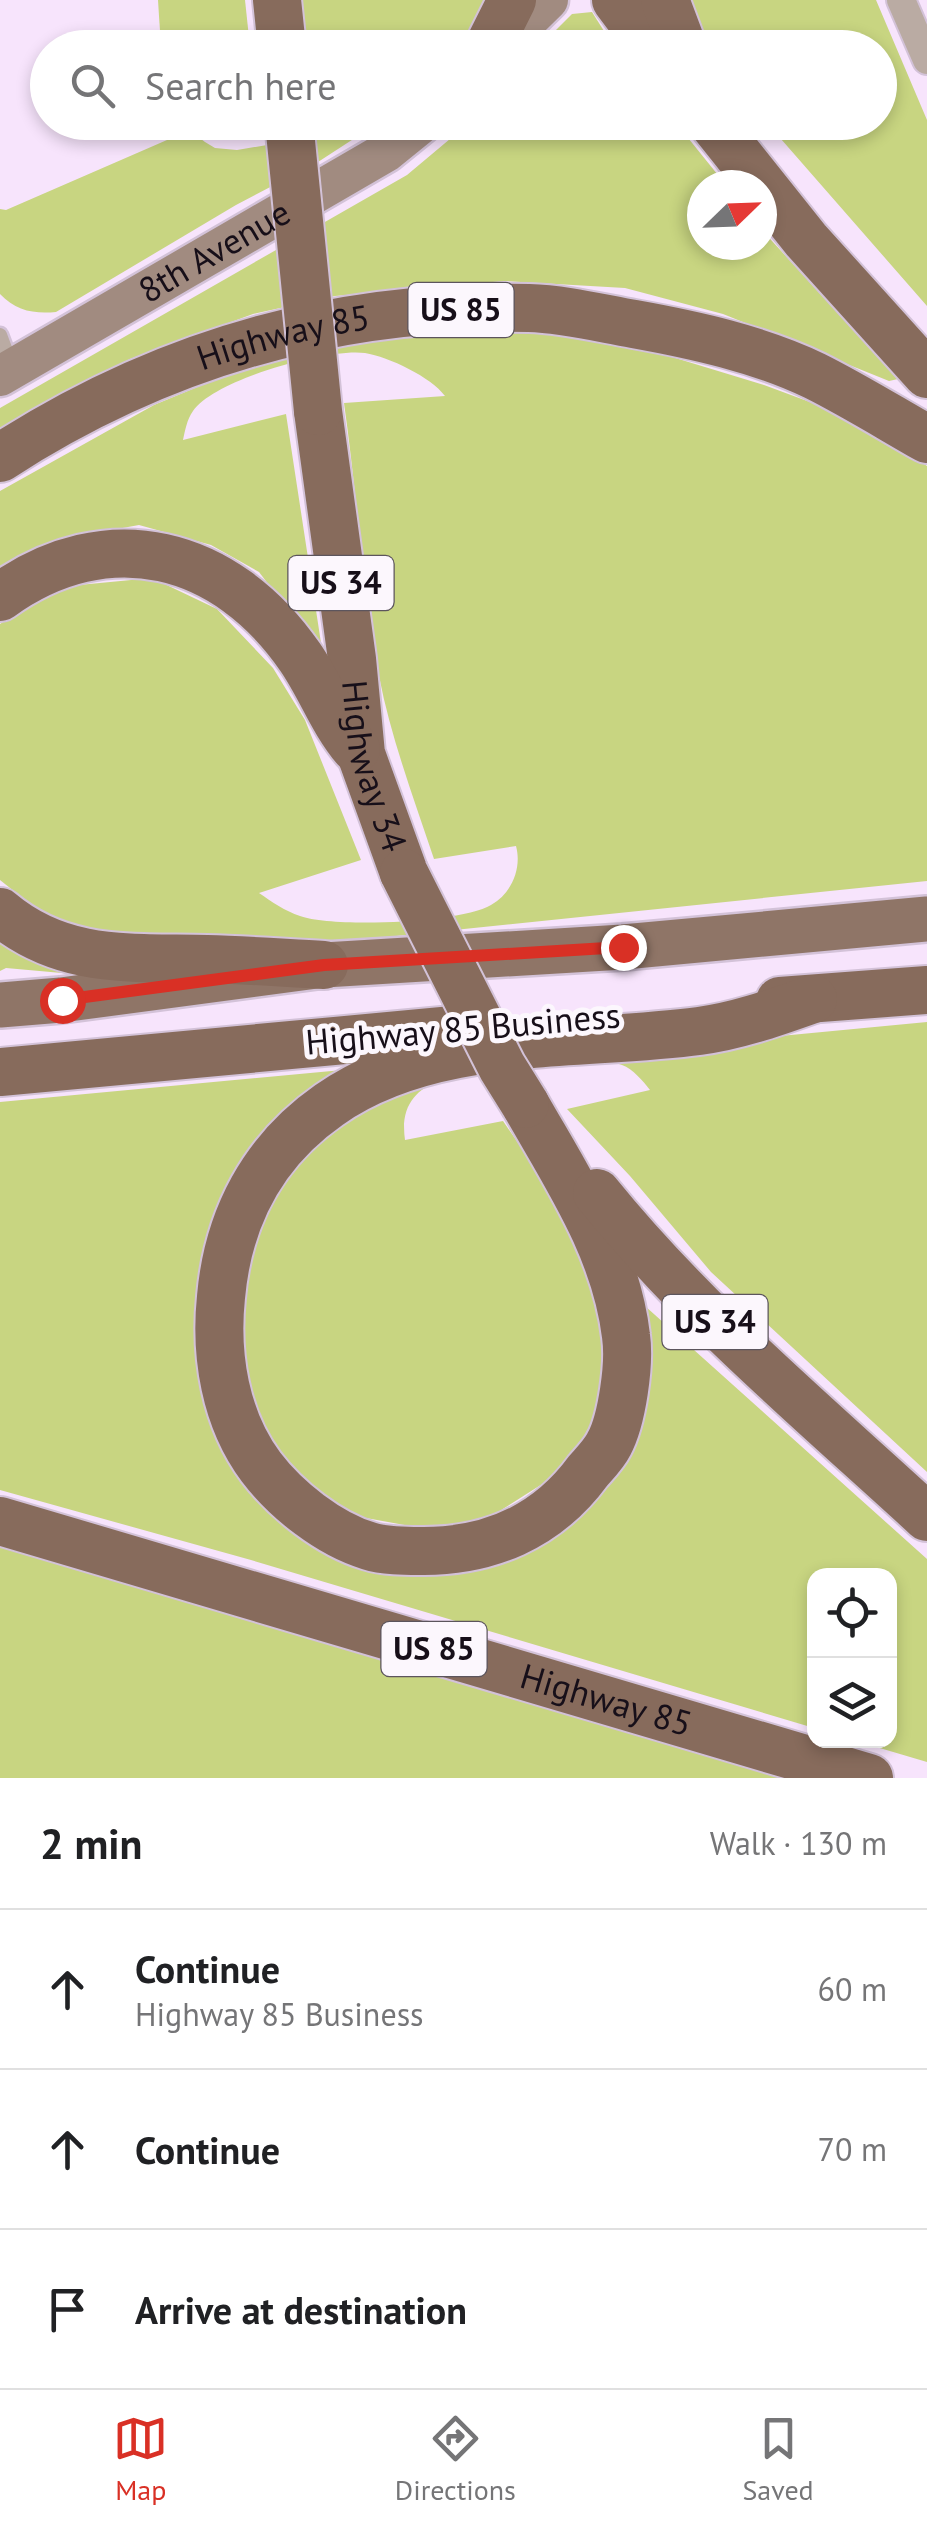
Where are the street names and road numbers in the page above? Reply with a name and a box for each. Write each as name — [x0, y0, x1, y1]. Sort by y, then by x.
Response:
street label: 8th Avenue — [130, 189, 298, 313]
road number: US 85 — [408, 283, 514, 337]
street label: Highway 85 — [190, 293, 373, 380]
road number: US 34 — [288, 556, 394, 610]
street label: Highway 34 — [332, 678, 418, 858]
street label: Highway 85 Business — [304, 991, 622, 1065]
road number: US 34 — [662, 1295, 768, 1349]
road number: US 85 — [382, 1622, 486, 1676]
street label: Highway 85 — [515, 1652, 698, 1746]

